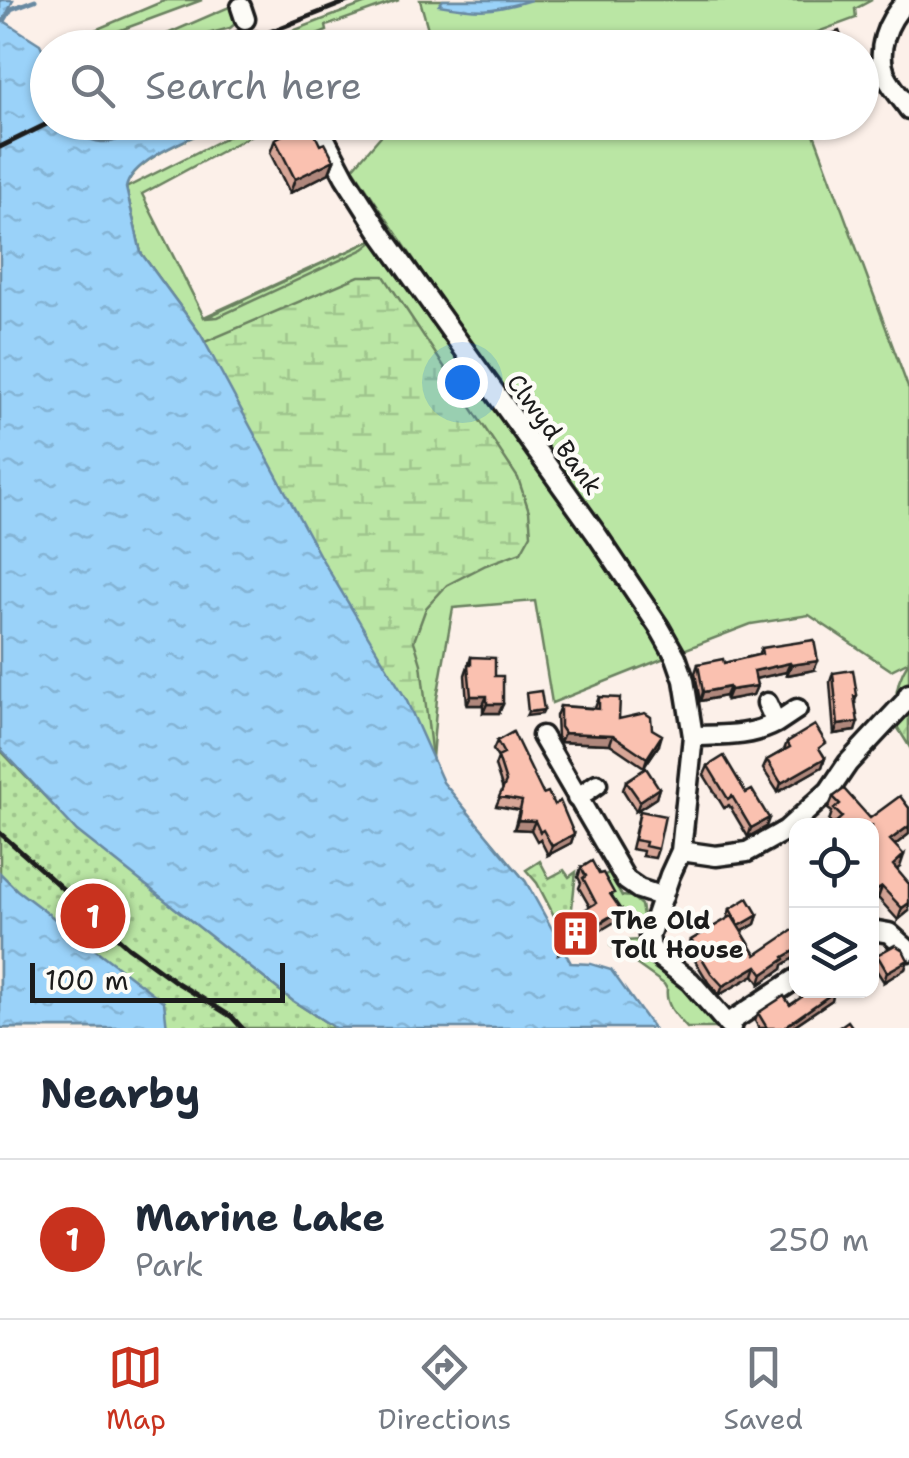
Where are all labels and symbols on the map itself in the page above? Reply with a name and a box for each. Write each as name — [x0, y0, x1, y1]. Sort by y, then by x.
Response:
your location — [437, 357, 488, 408]
street label: Clwyd Bank — [499, 366, 611, 502]
pin: 1 — [61, 878, 126, 954]
place label: The Old Toll House — [611, 903, 744, 966]
building icon: The Old Toll House — [550, 908, 602, 960]
scale bar — [30, 958, 285, 1003]

